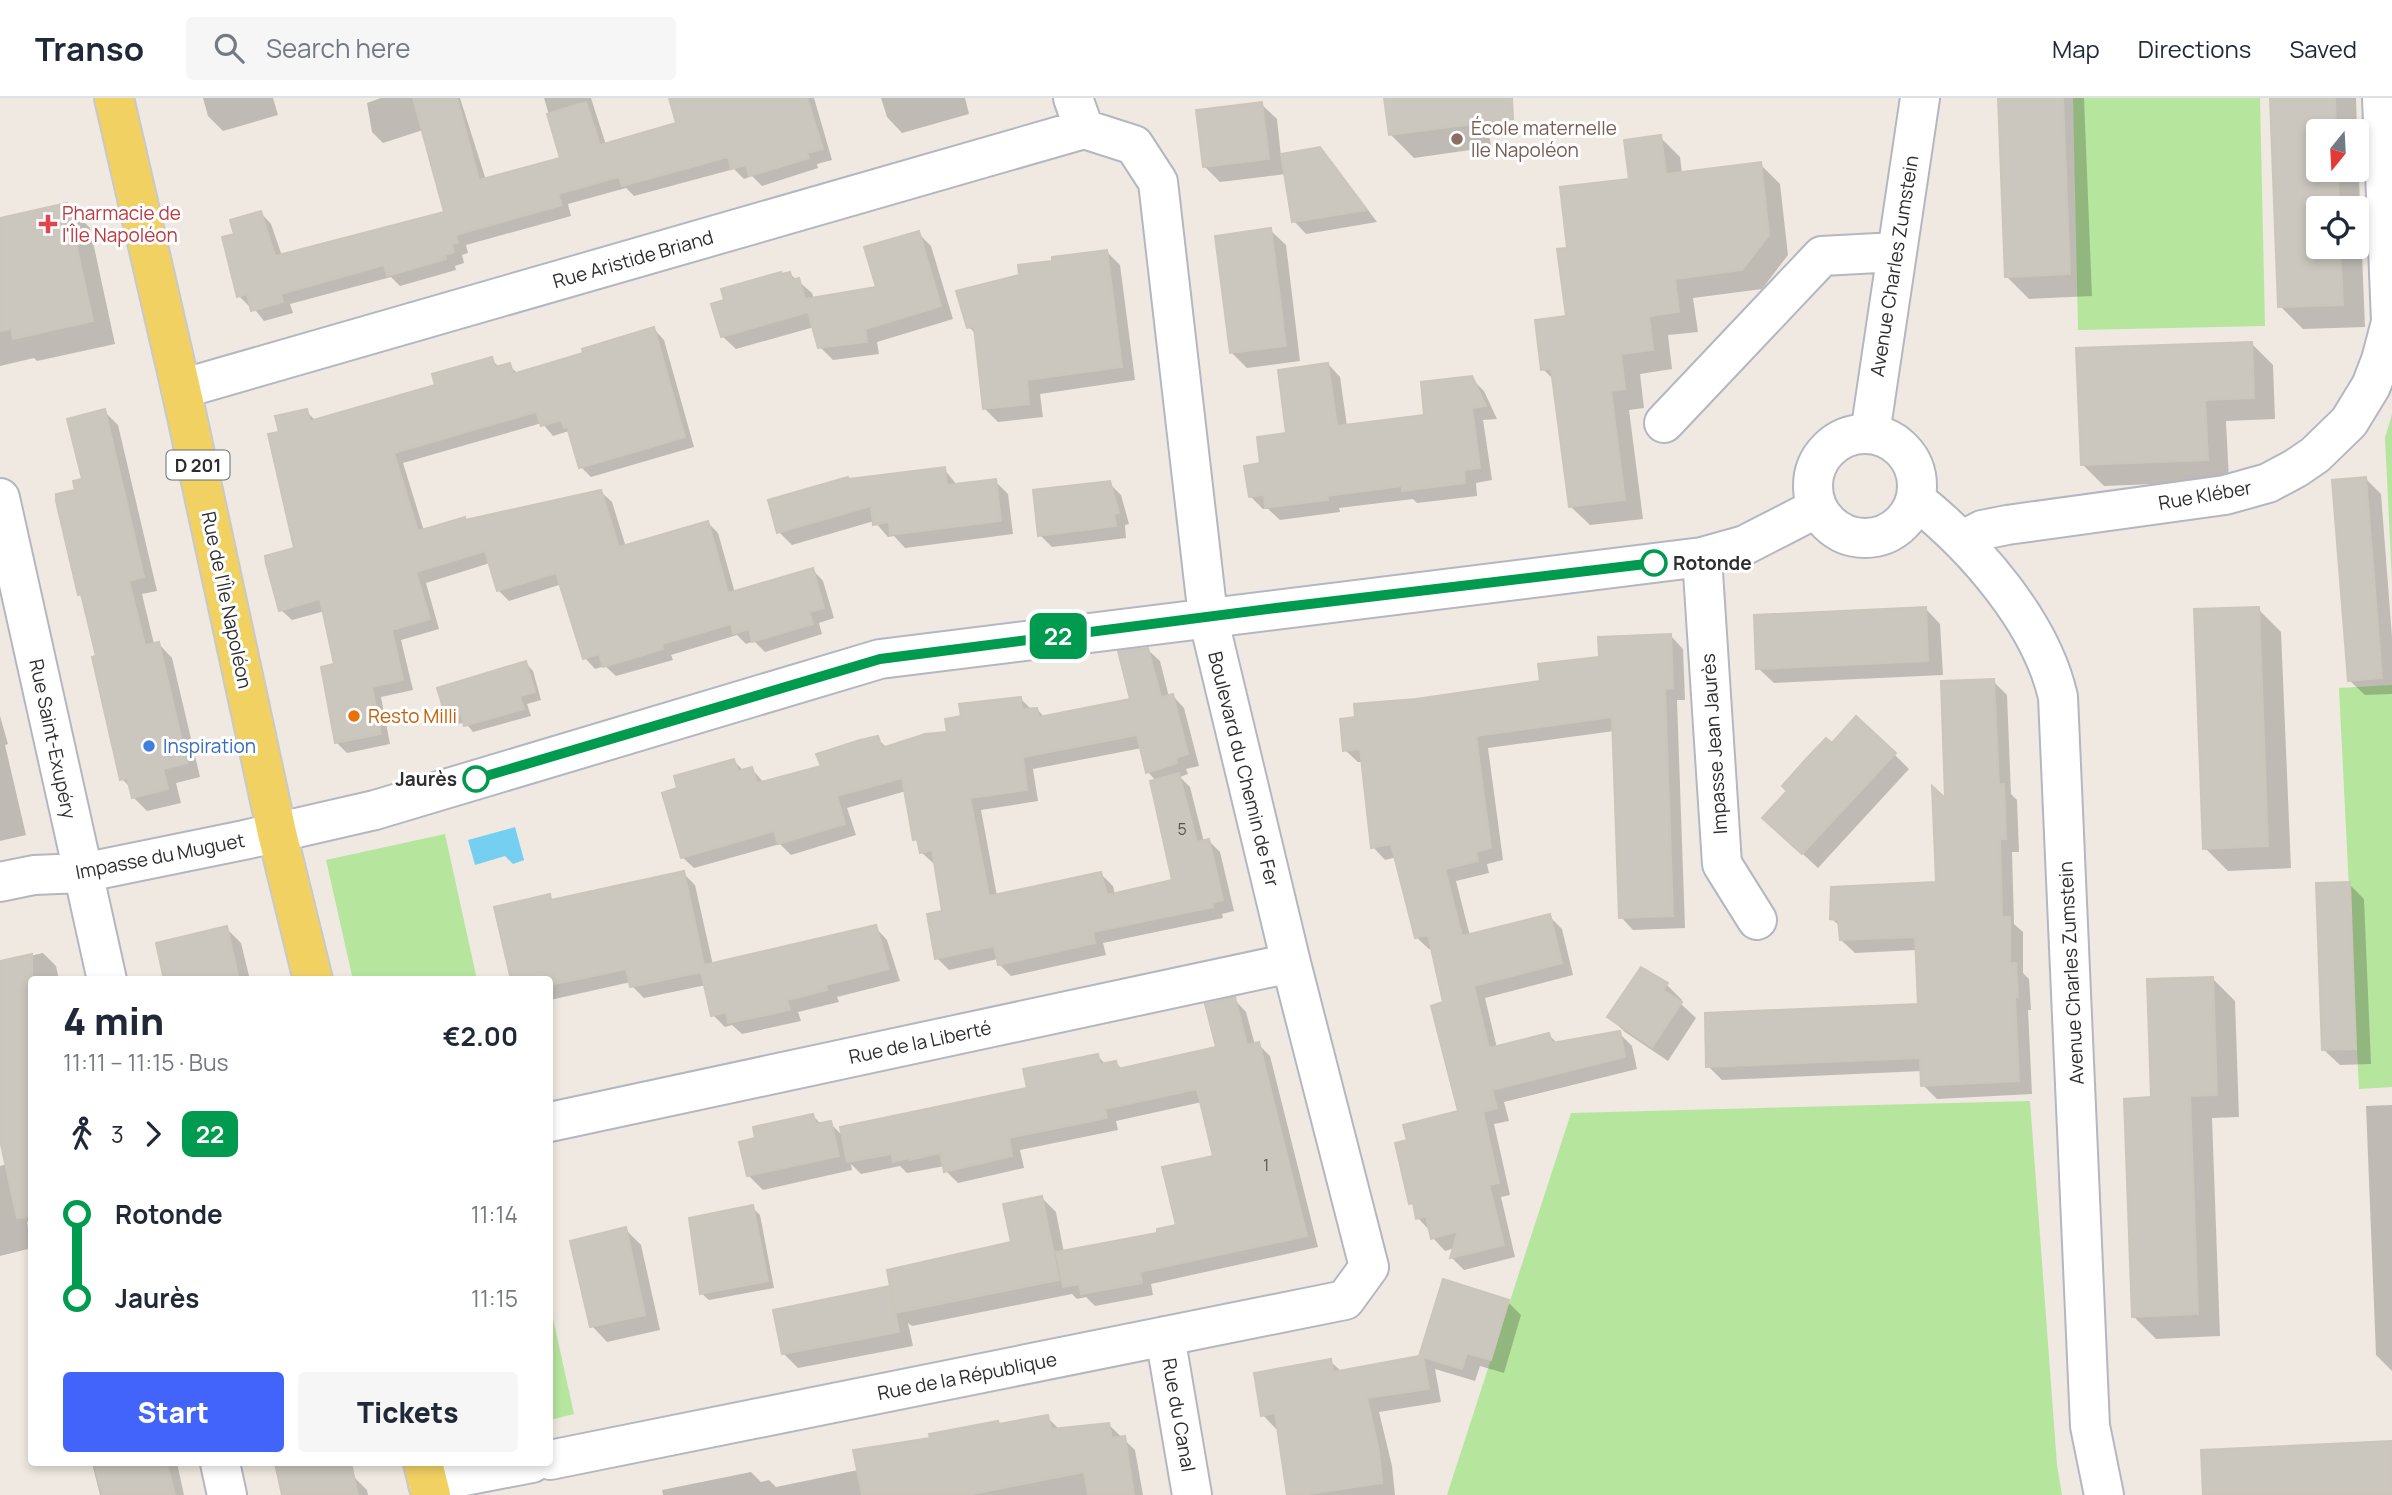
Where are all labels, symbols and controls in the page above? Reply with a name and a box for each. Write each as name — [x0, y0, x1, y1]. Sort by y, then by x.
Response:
search box — [186, 17, 676, 80]
text: Transo — [35, 26, 144, 71]
icon: search — [210, 29, 248, 67]
text: Search here — [266, 30, 411, 66]
text: Map — [2052, 32, 2100, 65]
text: Directions — [2138, 32, 2251, 65]
text: Saved — [2289, 32, 2357, 65]
place label: École maternelle Ile Napoléon — [1471, 115, 1617, 163]
north arrow — [2306, 119, 2370, 182]
map controls — [2306, 119, 2369, 259]
marker: École maternelle Ile Napoléon — [1449, 131, 1465, 147]
street label: Avenue Charles Zumstein — [1864, 154, 1924, 378]
button: locate — [2306, 196, 2369, 259]
place label: Pharmacie de l'Île Napoléon — [62, 200, 181, 248]
marker: Pharmacie de l'Île Napoléon — [40, 216, 56, 232]
street label: Rue Aristide Briand — [550, 224, 716, 294]
road number: D 201 — [166, 450, 230, 480]
street label: Rue Kléber — [2156, 474, 2254, 516]
street label: Rue de l'Île Napoléon — [196, 509, 258, 691]
marker: Rotonde — [1641, 550, 1667, 576]
place label: Rotonde — [1673, 550, 1752, 576]
line badge: 22 — [1026, 613, 1090, 659]
text: 22 — [1044, 619, 1072, 652]
street label: Boulevard du Chemin de Fer — [1202, 649, 1286, 890]
street label: Impasse Jean Jaurès — [1695, 653, 1733, 835]
street label: Rue Saint-Exupéry — [23, 657, 83, 821]
place label: Resto Milli — [368, 703, 457, 729]
marker: Resto Milli — [346, 708, 362, 724]
place label: Inspiration — [163, 733, 256, 759]
marker: Inspiration — [141, 738, 157, 754]
place label: Jaurès — [395, 766, 457, 792]
marker: Jaurès — [463, 766, 489, 792]
house number: 5 — [1177, 818, 1187, 840]
street label: Impasse du Muguet — [73, 827, 247, 885]
street label: Avenue Charles Zumstein — [2052, 861, 2090, 1085]
text: 4 min — [63, 994, 164, 1046]
street label: Rue de la Liberté — [846, 1014, 994, 1070]
text: €2.00 — [443, 1018, 518, 1054]
text: 11:11 – 11:15 · Bus — [63, 1046, 229, 1078]
icon: walk — [63, 1115, 101, 1153]
icon: forward — [134, 1115, 172, 1153]
text: 22 — [196, 1117, 224, 1150]
text: 3 — [111, 1118, 124, 1150]
house number: 1 — [1263, 1154, 1269, 1176]
text: Rotonde — [115, 1196, 223, 1232]
text: 11:14 — [471, 1198, 518, 1230]
text: Jaurès — [115, 1280, 199, 1316]
text: 11:15 — [471, 1282, 518, 1314]
street label: Rue de la République — [875, 1346, 1059, 1406]
street label: Rue du Canal — [1156, 1356, 1202, 1474]
button: Start — [63, 1372, 284, 1452]
button: Tickets — [298, 1372, 518, 1452]

